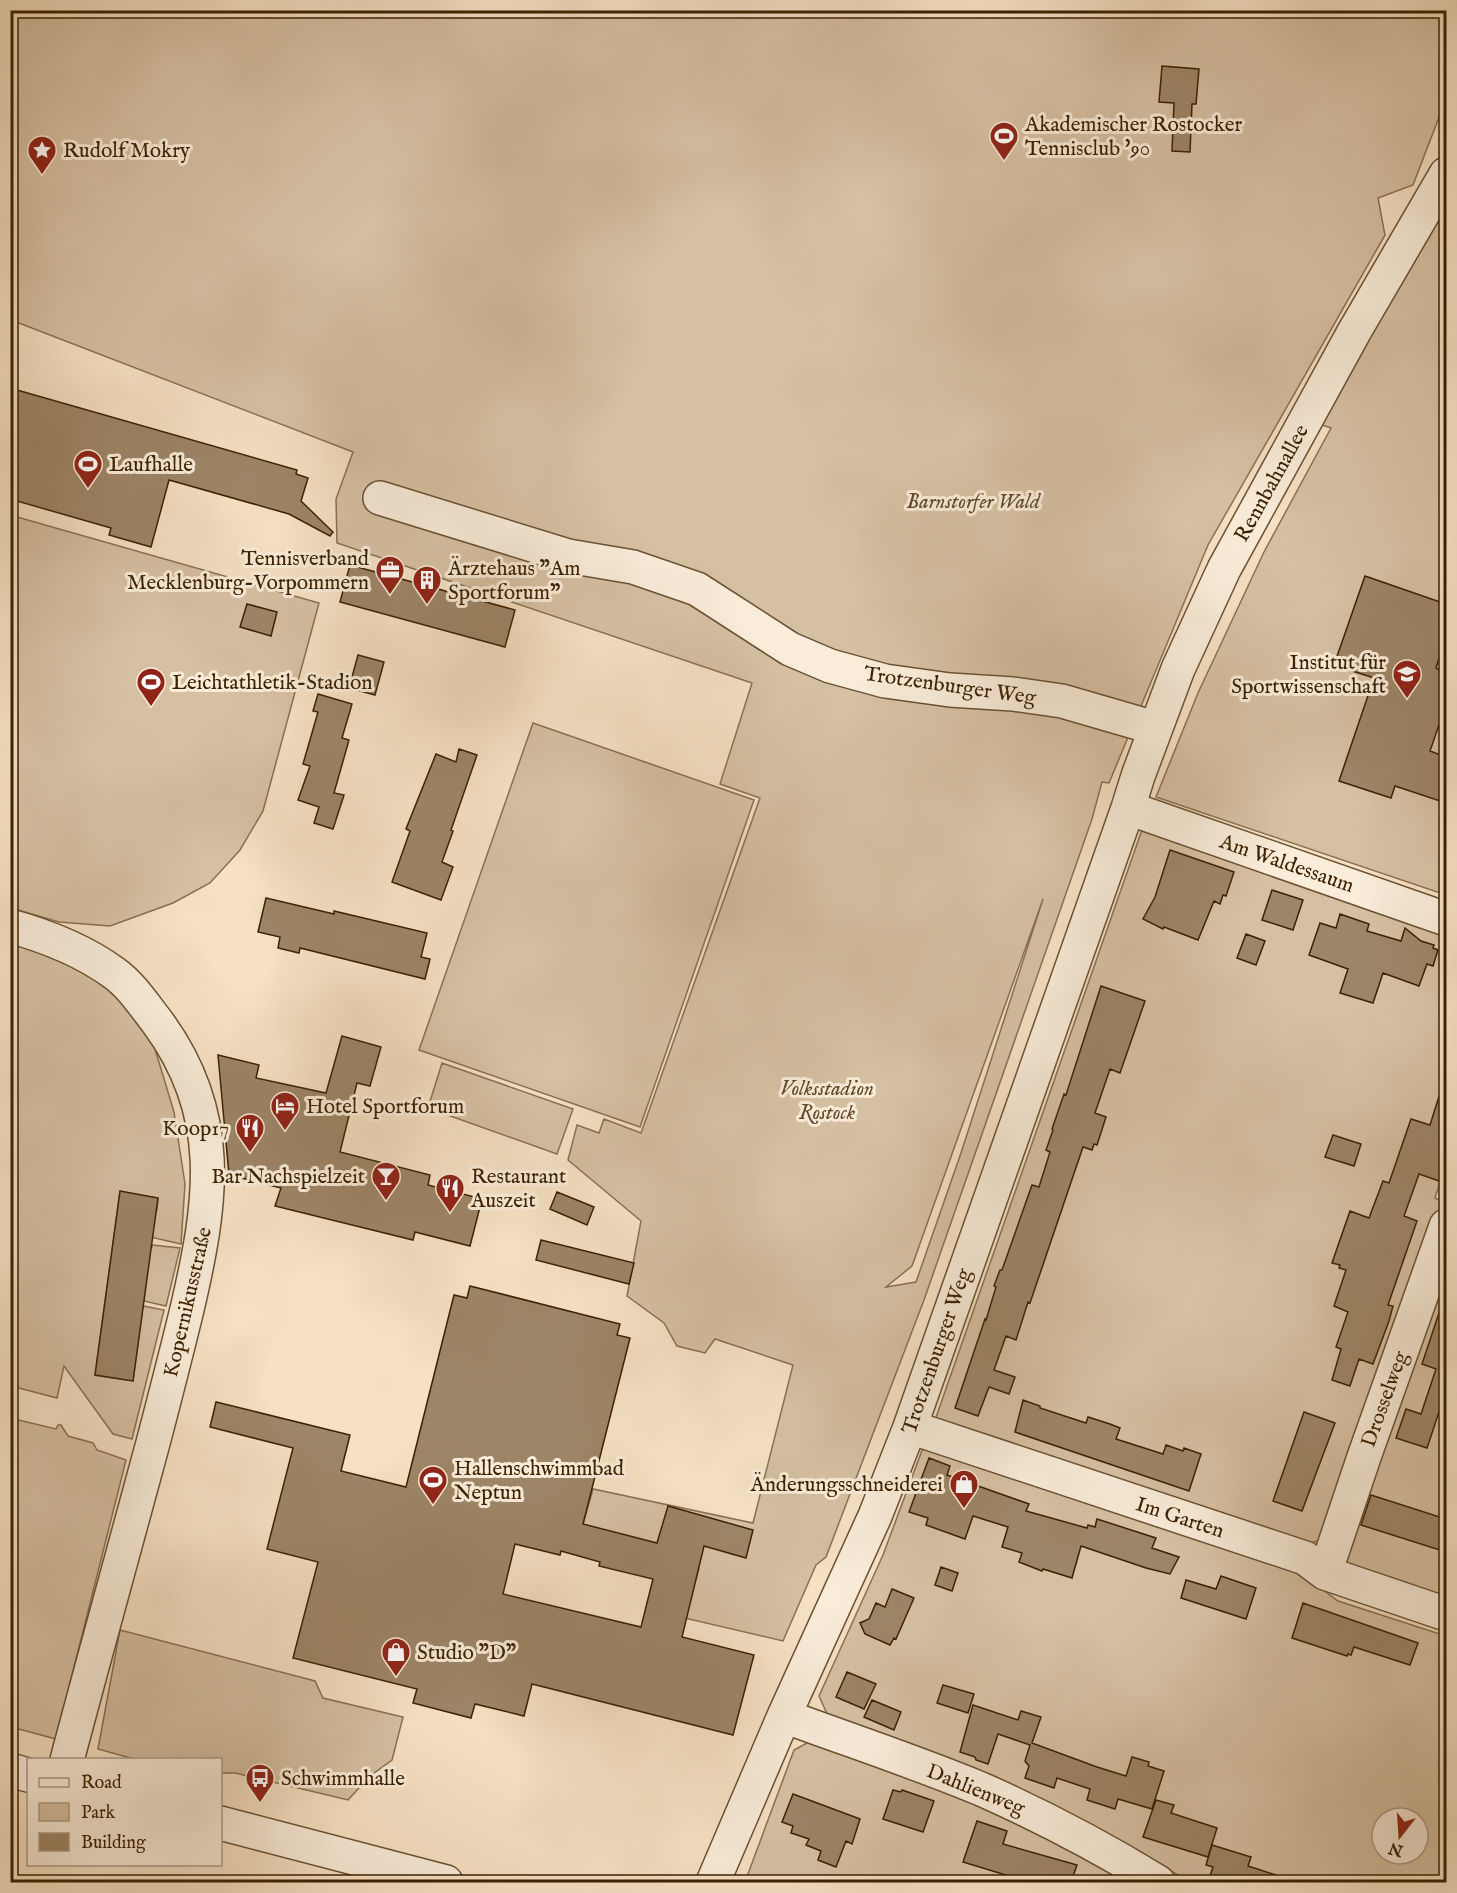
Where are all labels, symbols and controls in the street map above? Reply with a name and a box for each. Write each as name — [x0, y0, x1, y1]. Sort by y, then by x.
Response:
place label: Akademischer Rostocker Tennisclub '90 — [1024, 112, 1242, 163]
sports icon: Akademischer Rostocker Tennisclub '90 — [988, 120, 1020, 162]
place icon: Rudolf Mokry — [26, 134, 58, 176]
place label: Rudolf Mokry — [63, 138, 191, 165]
street label: Rennbahnallee — [1229, 420, 1316, 547]
sports icon: Laufhalle — [72, 448, 104, 490]
place label: Laufhalle — [109, 452, 193, 479]
park label: Barnstorfer Wald — [906, 489, 1042, 516]
place label: Tennisverband Mecklenburg-Vorpommern — [127, 546, 370, 597]
office icon: Tennisverband Mecklenburg-Vorpommern — [374, 554, 406, 596]
place label: Ärztehaus "Am Sportforum" — [447, 555, 580, 607]
building icon: Ärztehaus "Am Sportforum" — [411, 564, 443, 606]
place label: Institut für Sportwissenschaft — [1231, 650, 1386, 701]
school or university icon: Institut für Sportwissenschaft — [1391, 658, 1423, 700]
street label: Trotzenburger Weg — [862, 661, 1038, 712]
sports icon: Leichtathletik-Stadion — [135, 666, 167, 708]
place label: Leichtathletik-Stadion — [172, 670, 372, 697]
street label: Am Waldessaum — [1215, 828, 1357, 900]
park label: Volksstadion Rostock — [780, 1076, 874, 1127]
hotel icon: Hotel Sportforum — [269, 1090, 301, 1132]
place label: Hotel Sportforum — [306, 1094, 464, 1121]
restaurant icon: Koop17 — [234, 1112, 266, 1154]
place label: Koop17 — [162, 1116, 229, 1143]
bar icon: Bar Nachspielzeit — [370, 1160, 402, 1202]
place label: Bar Nachspielzeit — [211, 1164, 365, 1191]
place label: Restaurant Auszeit — [470, 1164, 566, 1215]
restaurant icon: Restaurant Auszeit — [434, 1172, 466, 1214]
street label: Kopernikusstraße — [158, 1224, 219, 1380]
street label: Trotzenburger Weg — [896, 1265, 979, 1438]
street label: Drosselweg — [1356, 1347, 1415, 1451]
place label: Hallenschwimmbad Neptun — [454, 1456, 625, 1507]
sports icon: Hallenschwimmbad Neptun — [417, 1464, 449, 1506]
shop icon: Änderungsschneiderei — [948, 1468, 980, 1510]
place label: Änderungsschneiderei — [749, 1471, 943, 1499]
street label: Im Garten — [1132, 1491, 1227, 1545]
shop icon: Studio "D" — [380, 1636, 412, 1678]
place label: Studio "D" — [417, 1640, 516, 1667]
legend — [27, 1758, 222, 1866]
street label: Dahlienweg — [922, 1758, 1029, 1823]
bus stop icon: Schwimmhalle — [244, 1762, 276, 1804]
place label: Schwimmhalle — [281, 1766, 405, 1793]
text: Road — [81, 1772, 122, 1795]
text: Park — [81, 1802, 116, 1825]
north arrow — [1370, 1806, 1430, 1866]
text: Building — [81, 1832, 146, 1855]
text: N — [1387, 1837, 1407, 1860]

